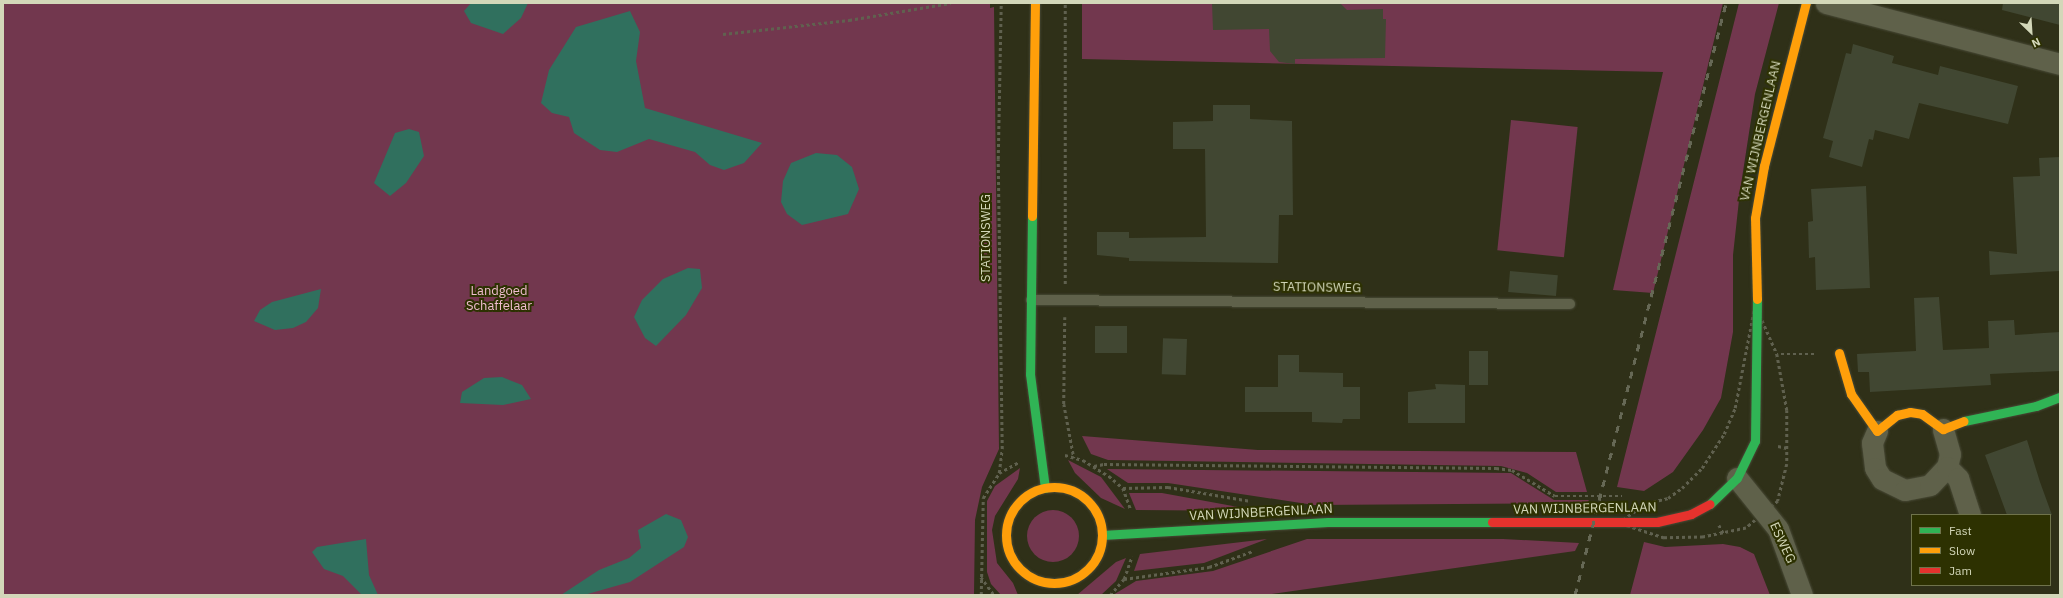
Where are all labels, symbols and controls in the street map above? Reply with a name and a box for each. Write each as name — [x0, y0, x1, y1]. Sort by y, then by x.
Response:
north arrow — [2011, 12, 2051, 52]
text: N — [2030, 35, 2043, 51]
street label: VAN WIJNBERGENLAAN — [1737, 59, 1785, 203]
street label: STATIONSWEG — [978, 194, 994, 282]
street label: STATIONSWEG — [1273, 279, 1361, 297]
park label: Landgoed Schaffelaar — [466, 284, 532, 315]
street label: VAN WIJNBERGENLAAN — [1513, 500, 1657, 518]
street label: VAN WIJNBERGENLAAN — [1189, 501, 1333, 525]
legend — [1911, 514, 2051, 586]
street label: ESWEG — [1766, 520, 1798, 566]
text: Fast — [1949, 523, 1972, 538]
text: Slow — [1949, 543, 1975, 558]
text: Jam — [1949, 563, 1972, 578]

